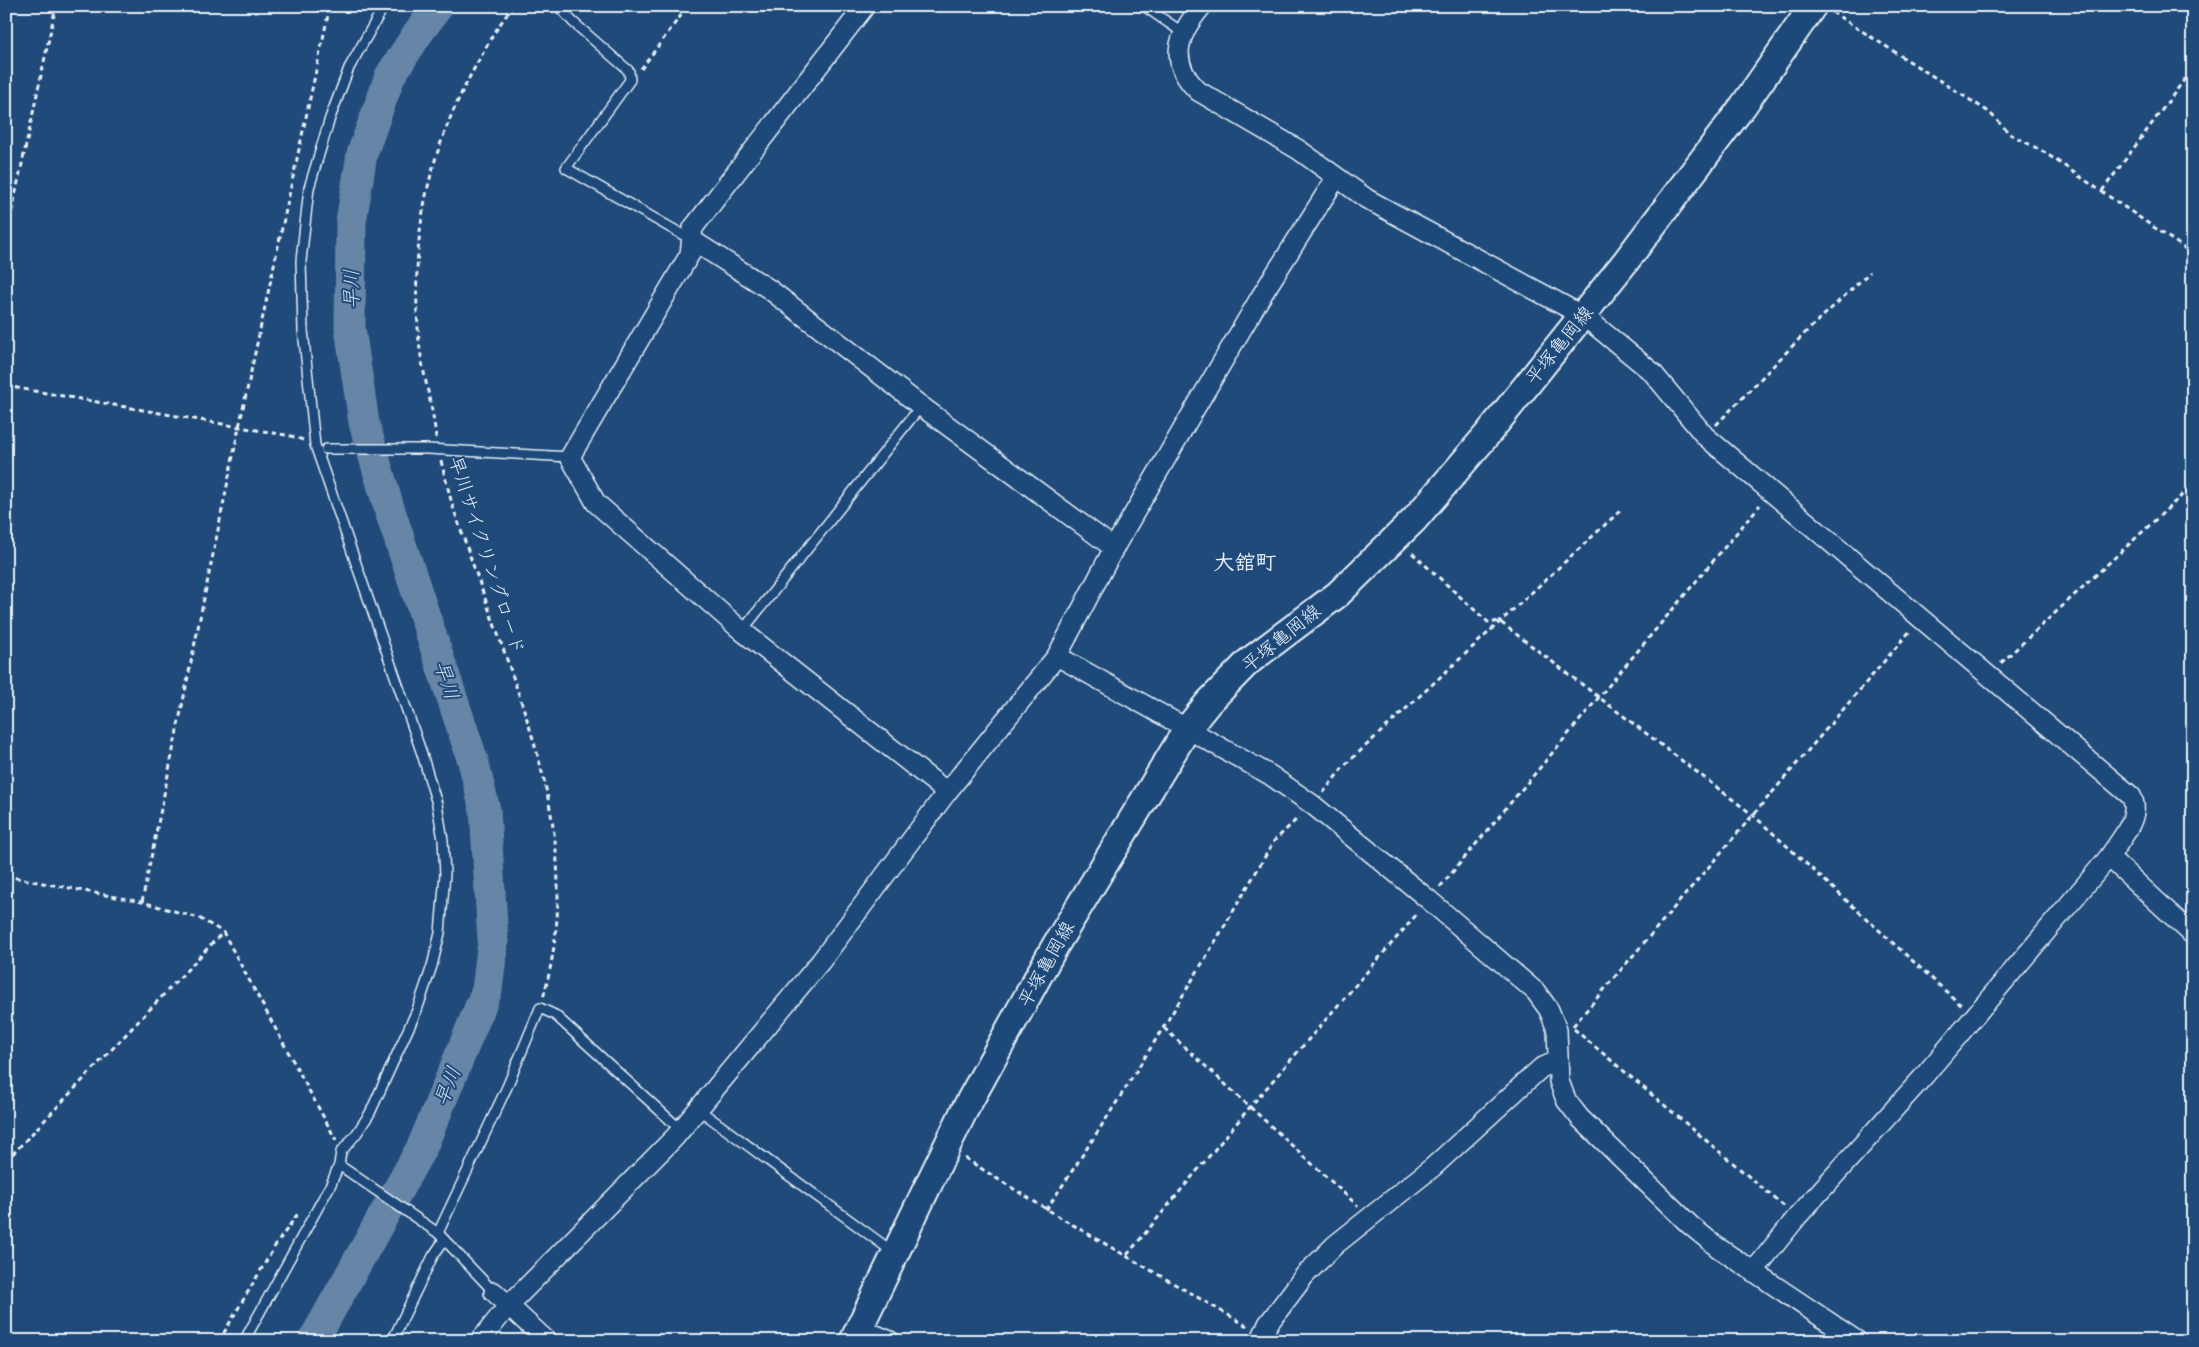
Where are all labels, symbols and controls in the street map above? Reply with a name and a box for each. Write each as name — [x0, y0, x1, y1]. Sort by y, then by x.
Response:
water label: 早川 — [339, 269, 363, 309]
street label: 平塚亀岡線 — [1520, 301, 1598, 389]
street label: 早川サイクリングロード — [444, 453, 530, 657]
district label: 大舘町 — [1214, 549, 1277, 574]
street label: 平塚亀岡線 — [1237, 599, 1325, 677]
water label: 早川 — [429, 657, 465, 703]
street label: 平塚亀岡線 — [1013, 917, 1079, 1011]
water label: 早川 — [428, 1063, 466, 1109]

